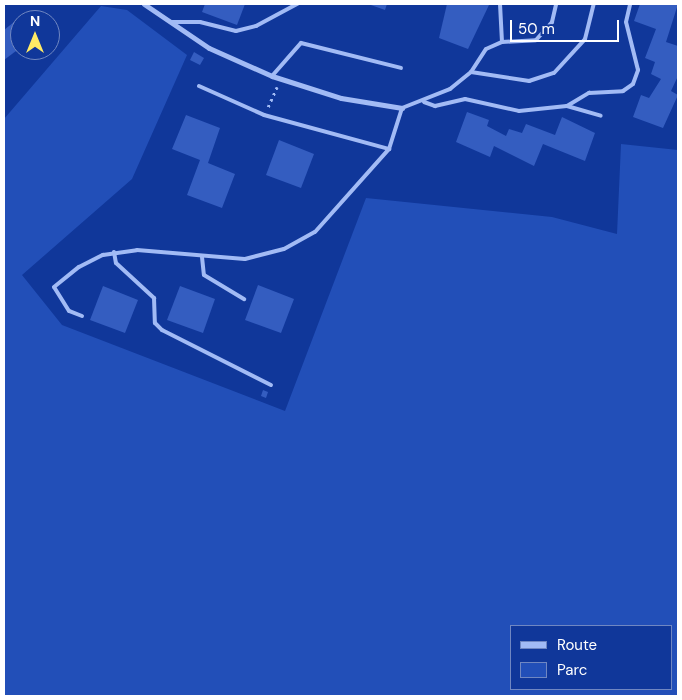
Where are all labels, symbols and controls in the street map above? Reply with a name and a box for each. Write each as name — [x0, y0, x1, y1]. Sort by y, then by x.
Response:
north arrow — [10, 10, 60, 60]
scale bar — [512, 10, 621, 42]
text: N — [30, 12, 40, 30]
text: 50 m — [518, 19, 555, 39]
legend — [510, 625, 672, 690]
text: Route — [557, 635, 597, 655]
text: Parc — [557, 660, 587, 680]

